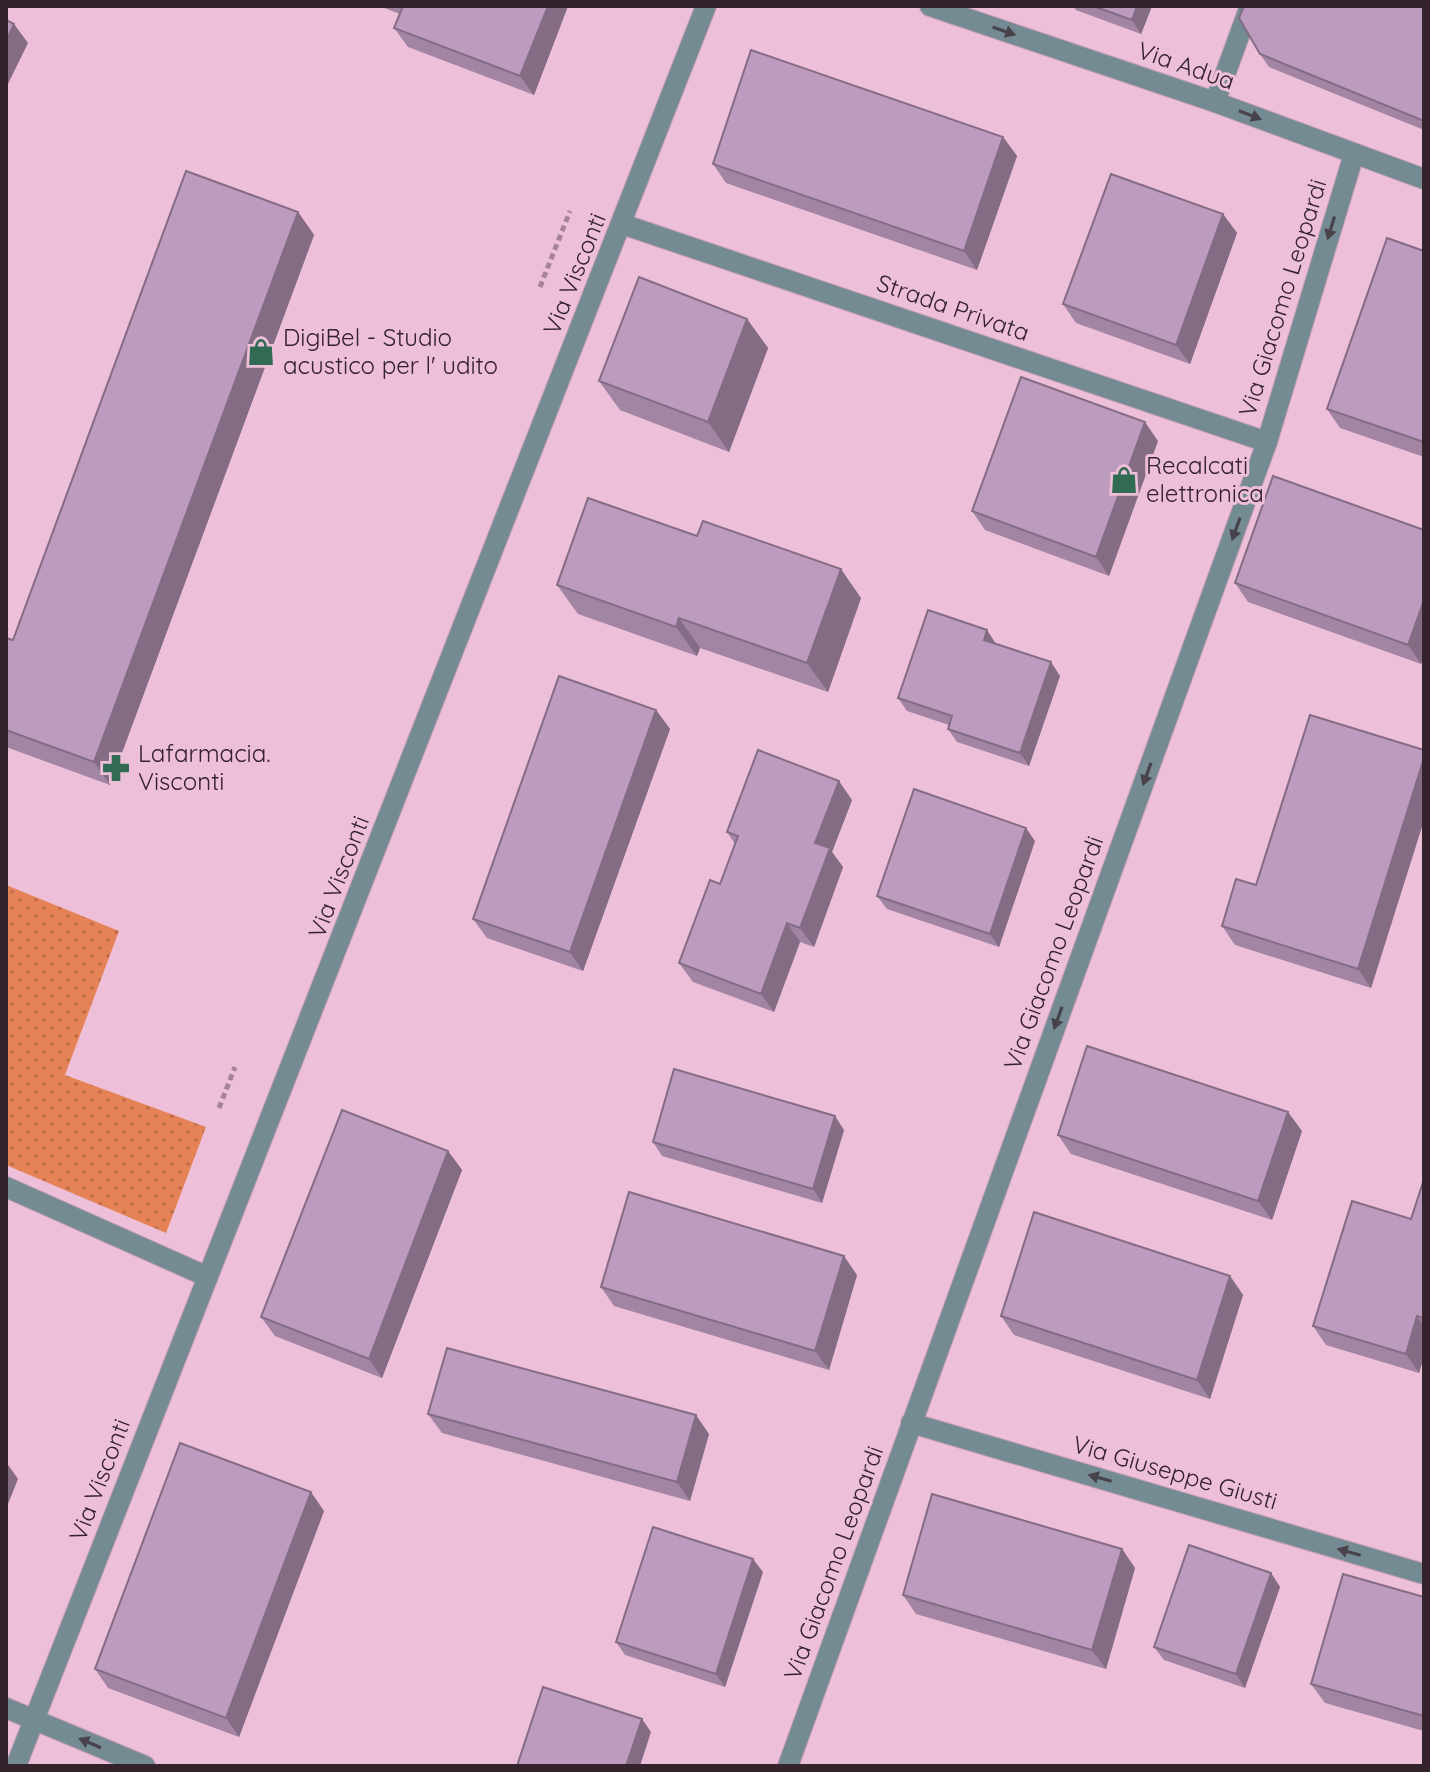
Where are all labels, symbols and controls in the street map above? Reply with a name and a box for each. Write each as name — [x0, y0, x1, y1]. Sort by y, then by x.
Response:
one-way arrow — [992, 25, 1016, 37]
street label: Via Adua — [1134, 34, 1239, 96]
one-way arrow — [1238, 109, 1262, 122]
street label: Via Giacomo Leopardi — [1232, 175, 1332, 420]
street label: Via Visconti — [536, 208, 612, 339]
one-way arrow — [1324, 217, 1337, 241]
street label: Strada Privata — [873, 267, 1034, 347]
place label: DigiBel - Studio acustico per l' udito — [283, 322, 498, 380]
shop icon: DigiBel - Studio acustico per l' udito — [246, 337, 276, 367]
place label: Recalcati elettronica — [1146, 450, 1264, 508]
shop icon: Recalcati elettronica — [1109, 465, 1139, 495]
one-way arrow — [1229, 518, 1241, 542]
place label: Lafarmacia. Visconti — [138, 738, 271, 796]
pharmacy icon: Lafarmacia. Visconti — [101, 753, 131, 783]
one-way arrow — [1140, 762, 1153, 786]
street label: Via Visconti — [301, 811, 375, 942]
street label: Via Giacomo Leopardi — [997, 832, 1109, 1074]
one-way arrow — [1051, 1006, 1064, 1030]
street label: Via Visconti — [62, 1414, 136, 1545]
street label: Via Giuseppe Giusti — [1069, 1428, 1281, 1516]
street label: Via Giacomo Leopardi — [777, 1442, 889, 1684]
one-way arrow — [1087, 1471, 1111, 1484]
one-way arrow — [1337, 1545, 1361, 1558]
one-way arrow — [78, 1736, 102, 1749]

